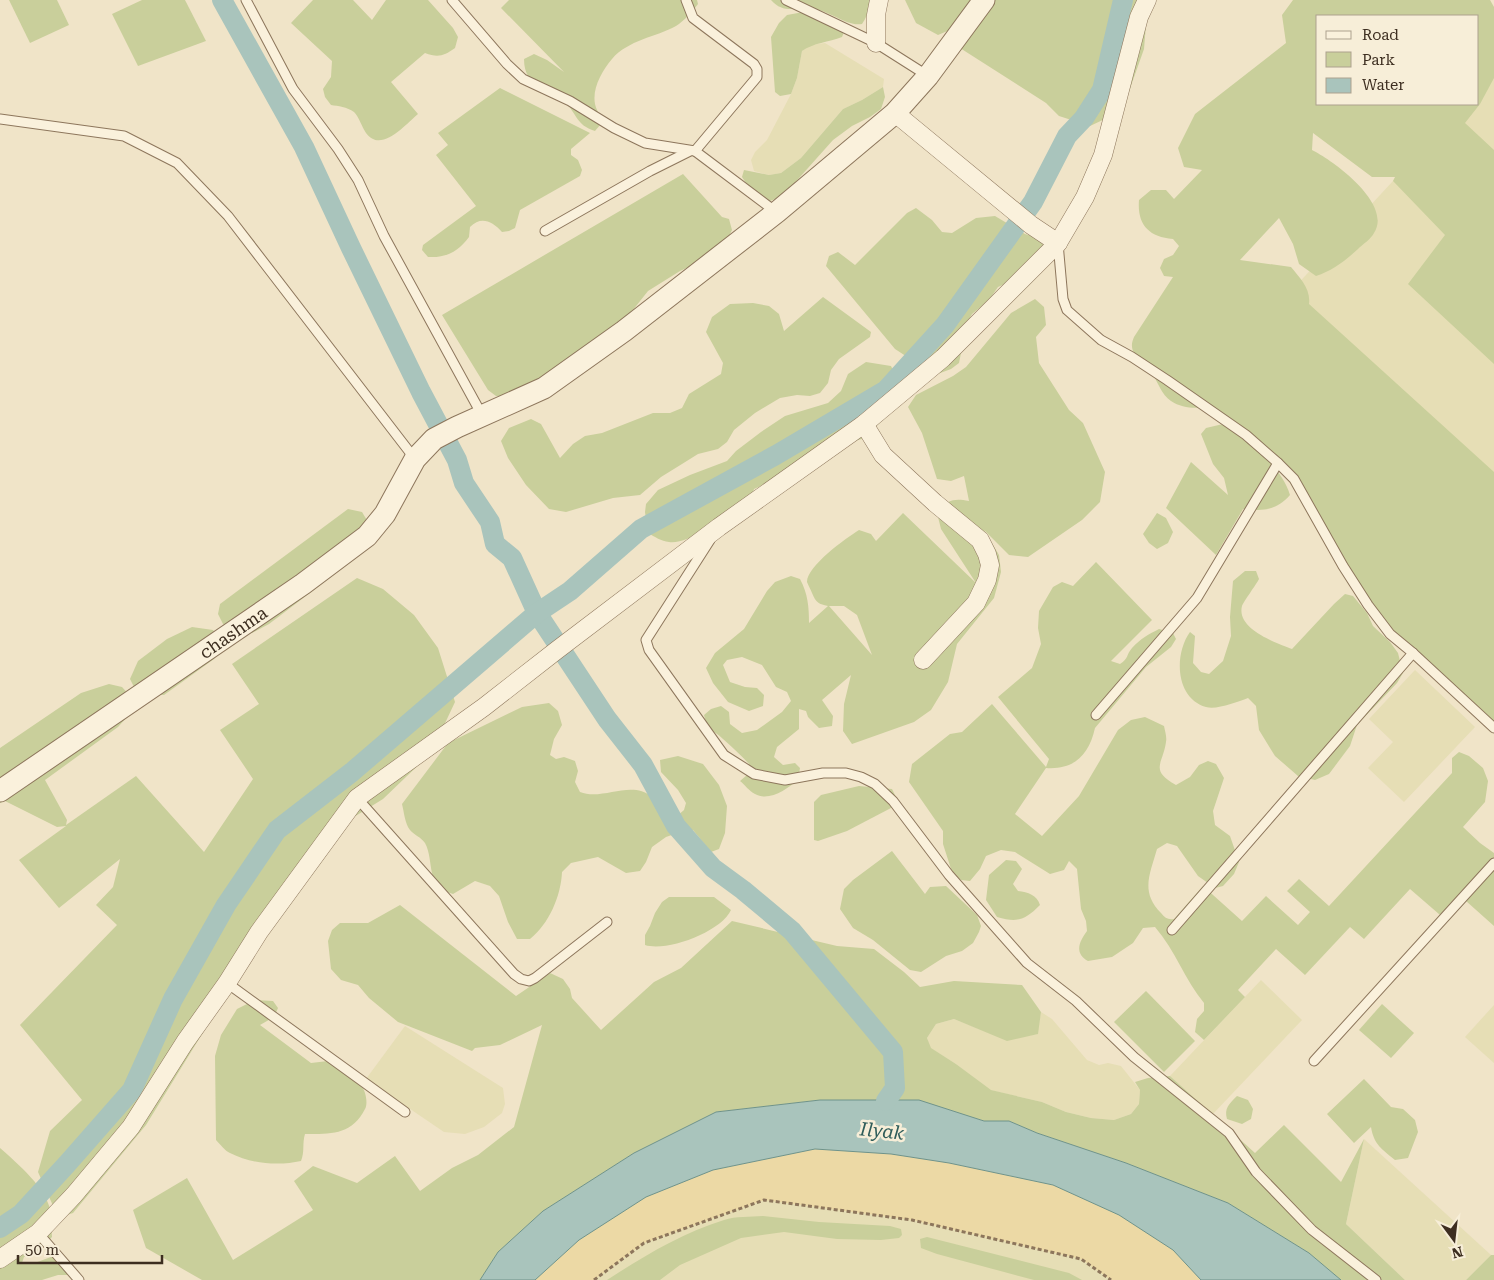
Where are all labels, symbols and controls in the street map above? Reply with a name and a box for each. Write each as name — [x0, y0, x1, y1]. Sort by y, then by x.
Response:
legend — [1316, 15, 1479, 105]
text: Road — [1362, 26, 1399, 44]
text: Park — [1362, 51, 1396, 69]
text: Water — [1362, 76, 1404, 94]
street label: сhashma — [195, 601, 271, 663]
water label: Ilyak — [858, 1117, 906, 1145]
north arrow — [1429, 1215, 1479, 1265]
scale bar — [18, 1232, 161, 1264]
text: 50 m — [25, 1241, 60, 1259]
text: N — [1450, 1243, 1465, 1262]

